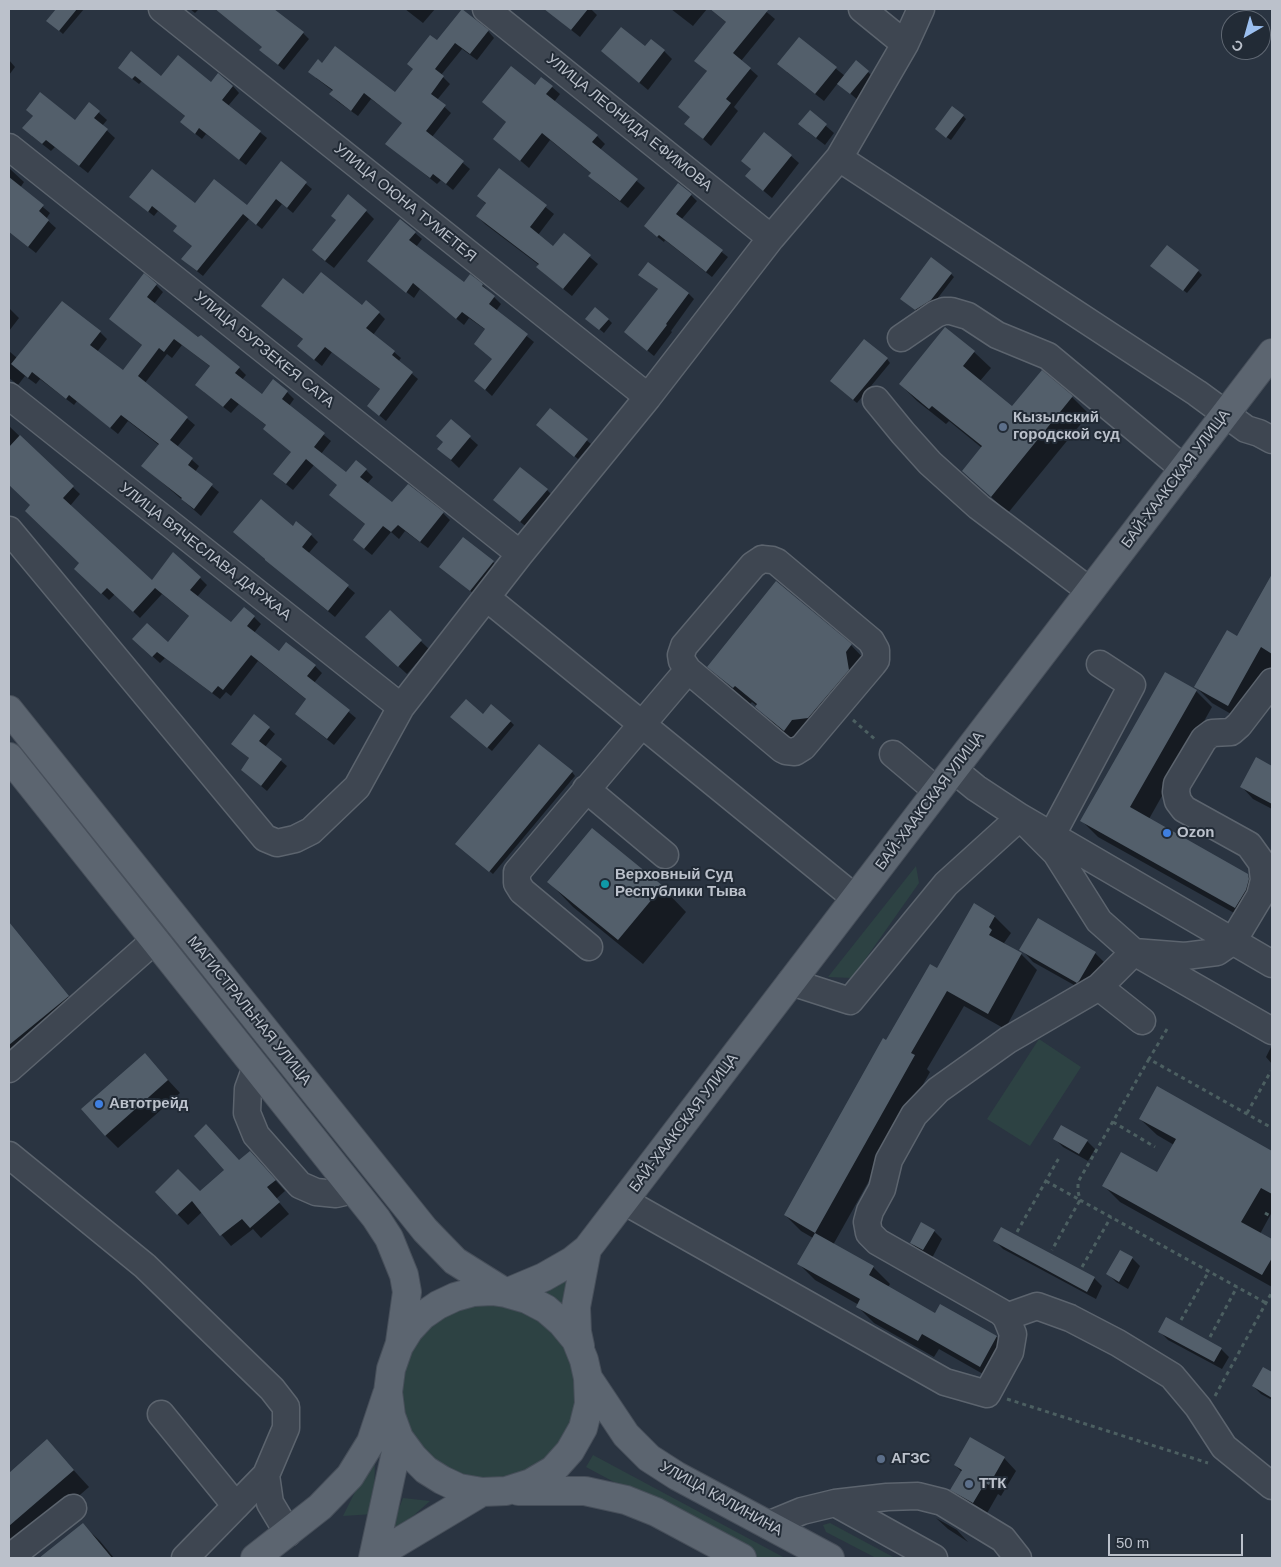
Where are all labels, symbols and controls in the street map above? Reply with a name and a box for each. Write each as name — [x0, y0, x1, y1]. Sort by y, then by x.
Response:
north arrow — [1221, 10, 1271, 60]
text: С — [1228, 37, 1246, 55]
street label: УЛИЦА ЛЕОНИДА ЕФИМОВА — [542, 50, 716, 196]
street label: УЛИЦА ОЮНА ТУМЕТЕЯ — [330, 140, 480, 266]
street label: УЛИЦА БУРЗЕКЕЯ САТА — [191, 288, 337, 412]
street label: БАЙ-ХААКСКАЯ УЛИЦА — [1118, 406, 1234, 552]
place label: Кызылский городской суд — [1013, 409, 1120, 444]
marker: Кызылский городской суд — [997, 421, 1009, 433]
street label: УЛИЦА ВЯЧЕСЛАВА ДАРЖАА — [116, 479, 294, 625]
street label: БАЙ-ХААКСКАЯ УЛИЦА — [872, 728, 988, 874]
place label: Ozon — [1177, 824, 1214, 842]
marker: Ozon — [1161, 827, 1173, 839]
place label: Верховный Суд Республики Тыва — [615, 866, 746, 901]
marker: Верховный Суд Республики Тыва — [599, 878, 611, 890]
street label: МАГИСТРАЛЬНАЯ УЛИЦА — [183, 933, 315, 1089]
street label: БАЙ-ХААКСКАЯ УЛИЦА — [626, 1050, 742, 1196]
place label: Автотрейд — [109, 1095, 188, 1113]
marker: Автотрейд — [93, 1098, 105, 1110]
place label: АГЗС — [891, 1450, 930, 1468]
marker: АГЗС — [875, 1453, 887, 1465]
street label: УЛИЦА КАЛИНИНА — [657, 1458, 785, 1540]
place label: ТТК — [979, 1475, 1006, 1493]
marker: ТТК — [963, 1478, 975, 1490]
scale bar — [1111, 1524, 1246, 1556]
text: 50 m — [1116, 1534, 1149, 1551]

